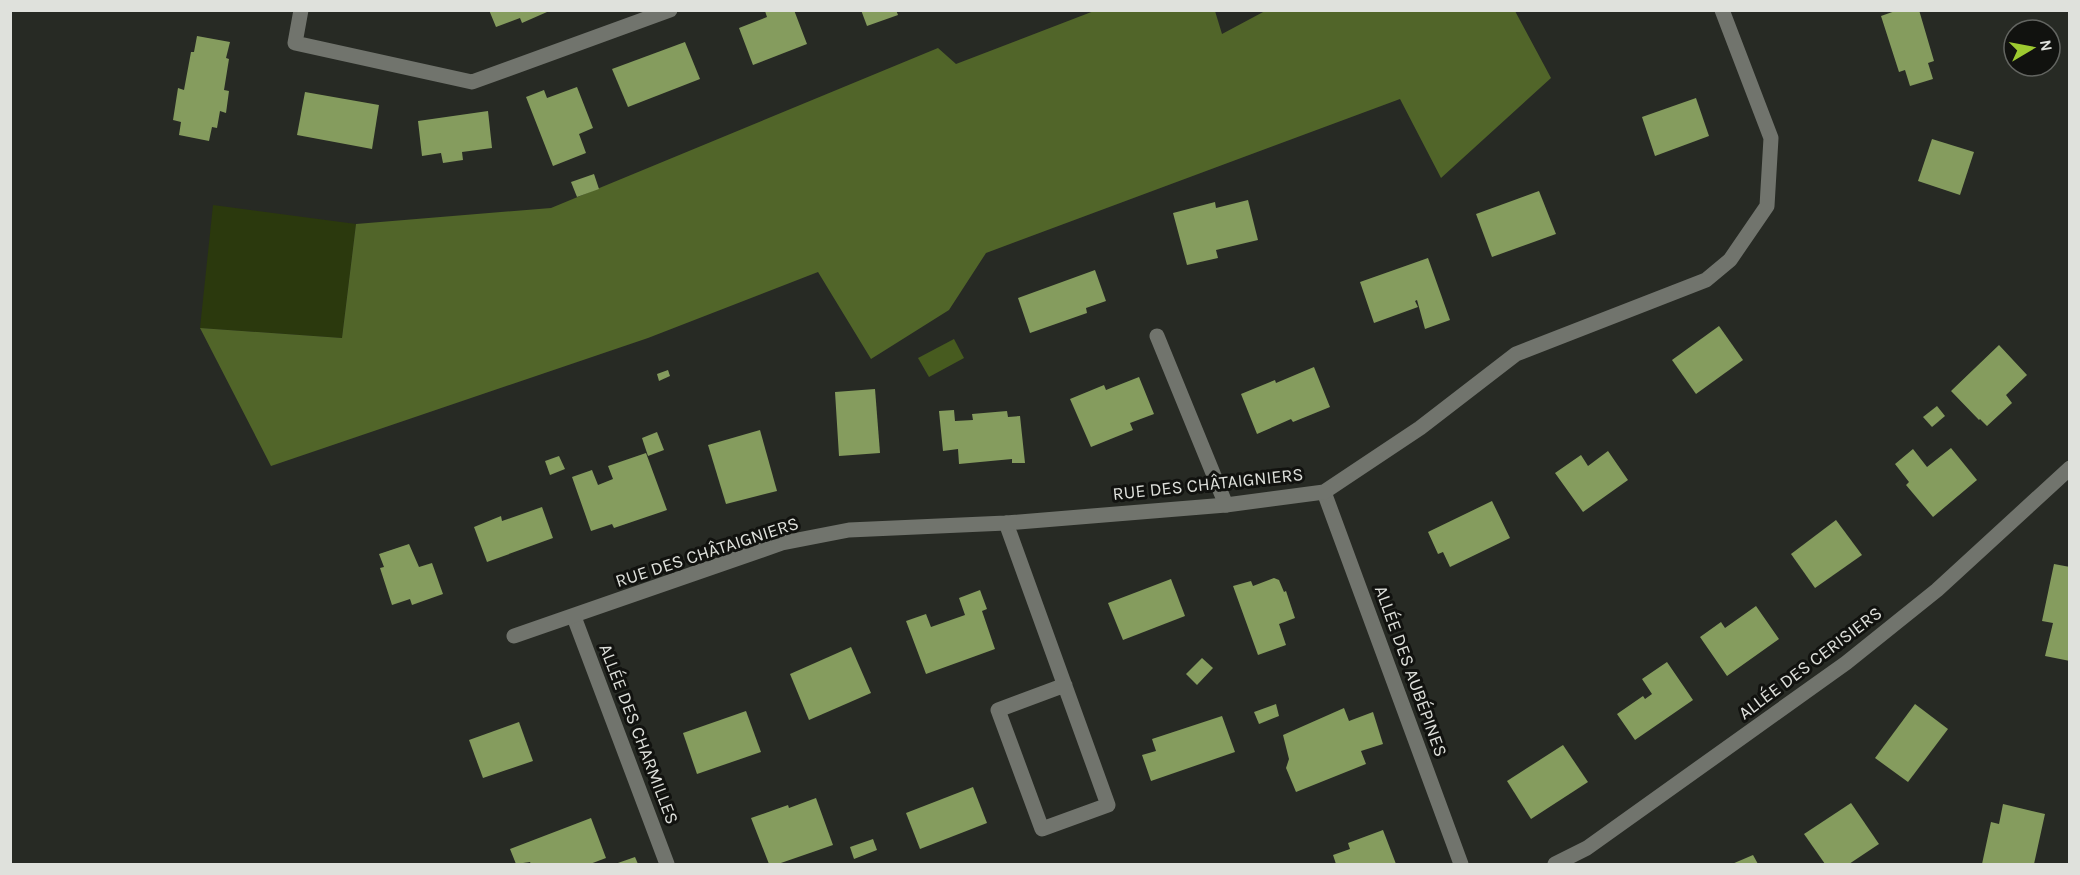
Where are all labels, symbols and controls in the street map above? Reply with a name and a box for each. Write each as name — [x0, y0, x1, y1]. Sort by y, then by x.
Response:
north arrow — [2002, 18, 2062, 78]
text: N — [2036, 38, 2057, 53]
street label: RUE DES CHÂTAIGNIERS — [1112, 463, 1304, 505]
street label: RUE DES CHÂTAIGNIERS — [612, 512, 802, 592]
street label: ALLÉE DES AUBÉPINES — [1370, 582, 1453, 760]
street label: ALLÉE DES CERISIERS — [1733, 601, 1886, 724]
street label: ALLÉE DES CHARMILLES — [594, 640, 684, 827]

